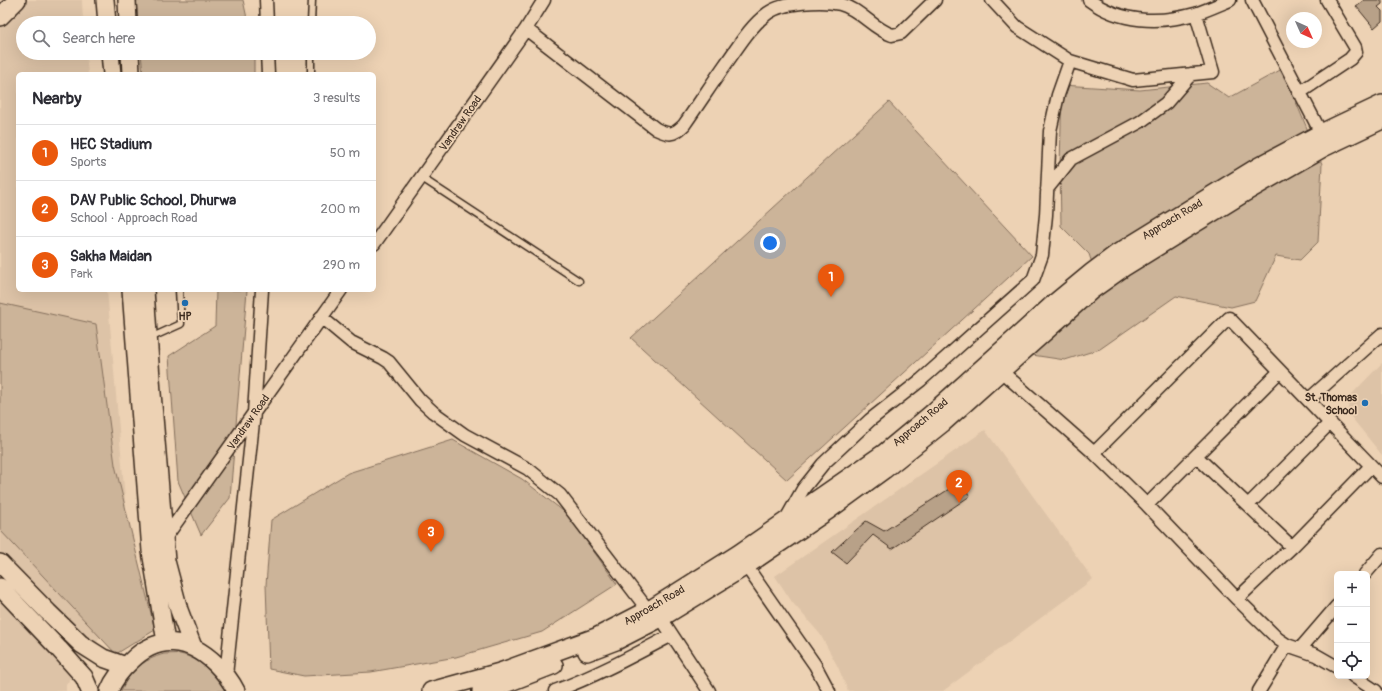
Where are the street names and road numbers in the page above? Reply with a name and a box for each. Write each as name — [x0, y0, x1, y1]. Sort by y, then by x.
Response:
street label: Vandraw Road — [437, 93, 484, 153]
street label: Approach Road — [1140, 196, 1205, 243]
street label: Vandraw Road — [225, 392, 272, 452]
street label: Approach Road — [890, 395, 951, 449]
street label: Approach Road — [621, 583, 687, 628]

